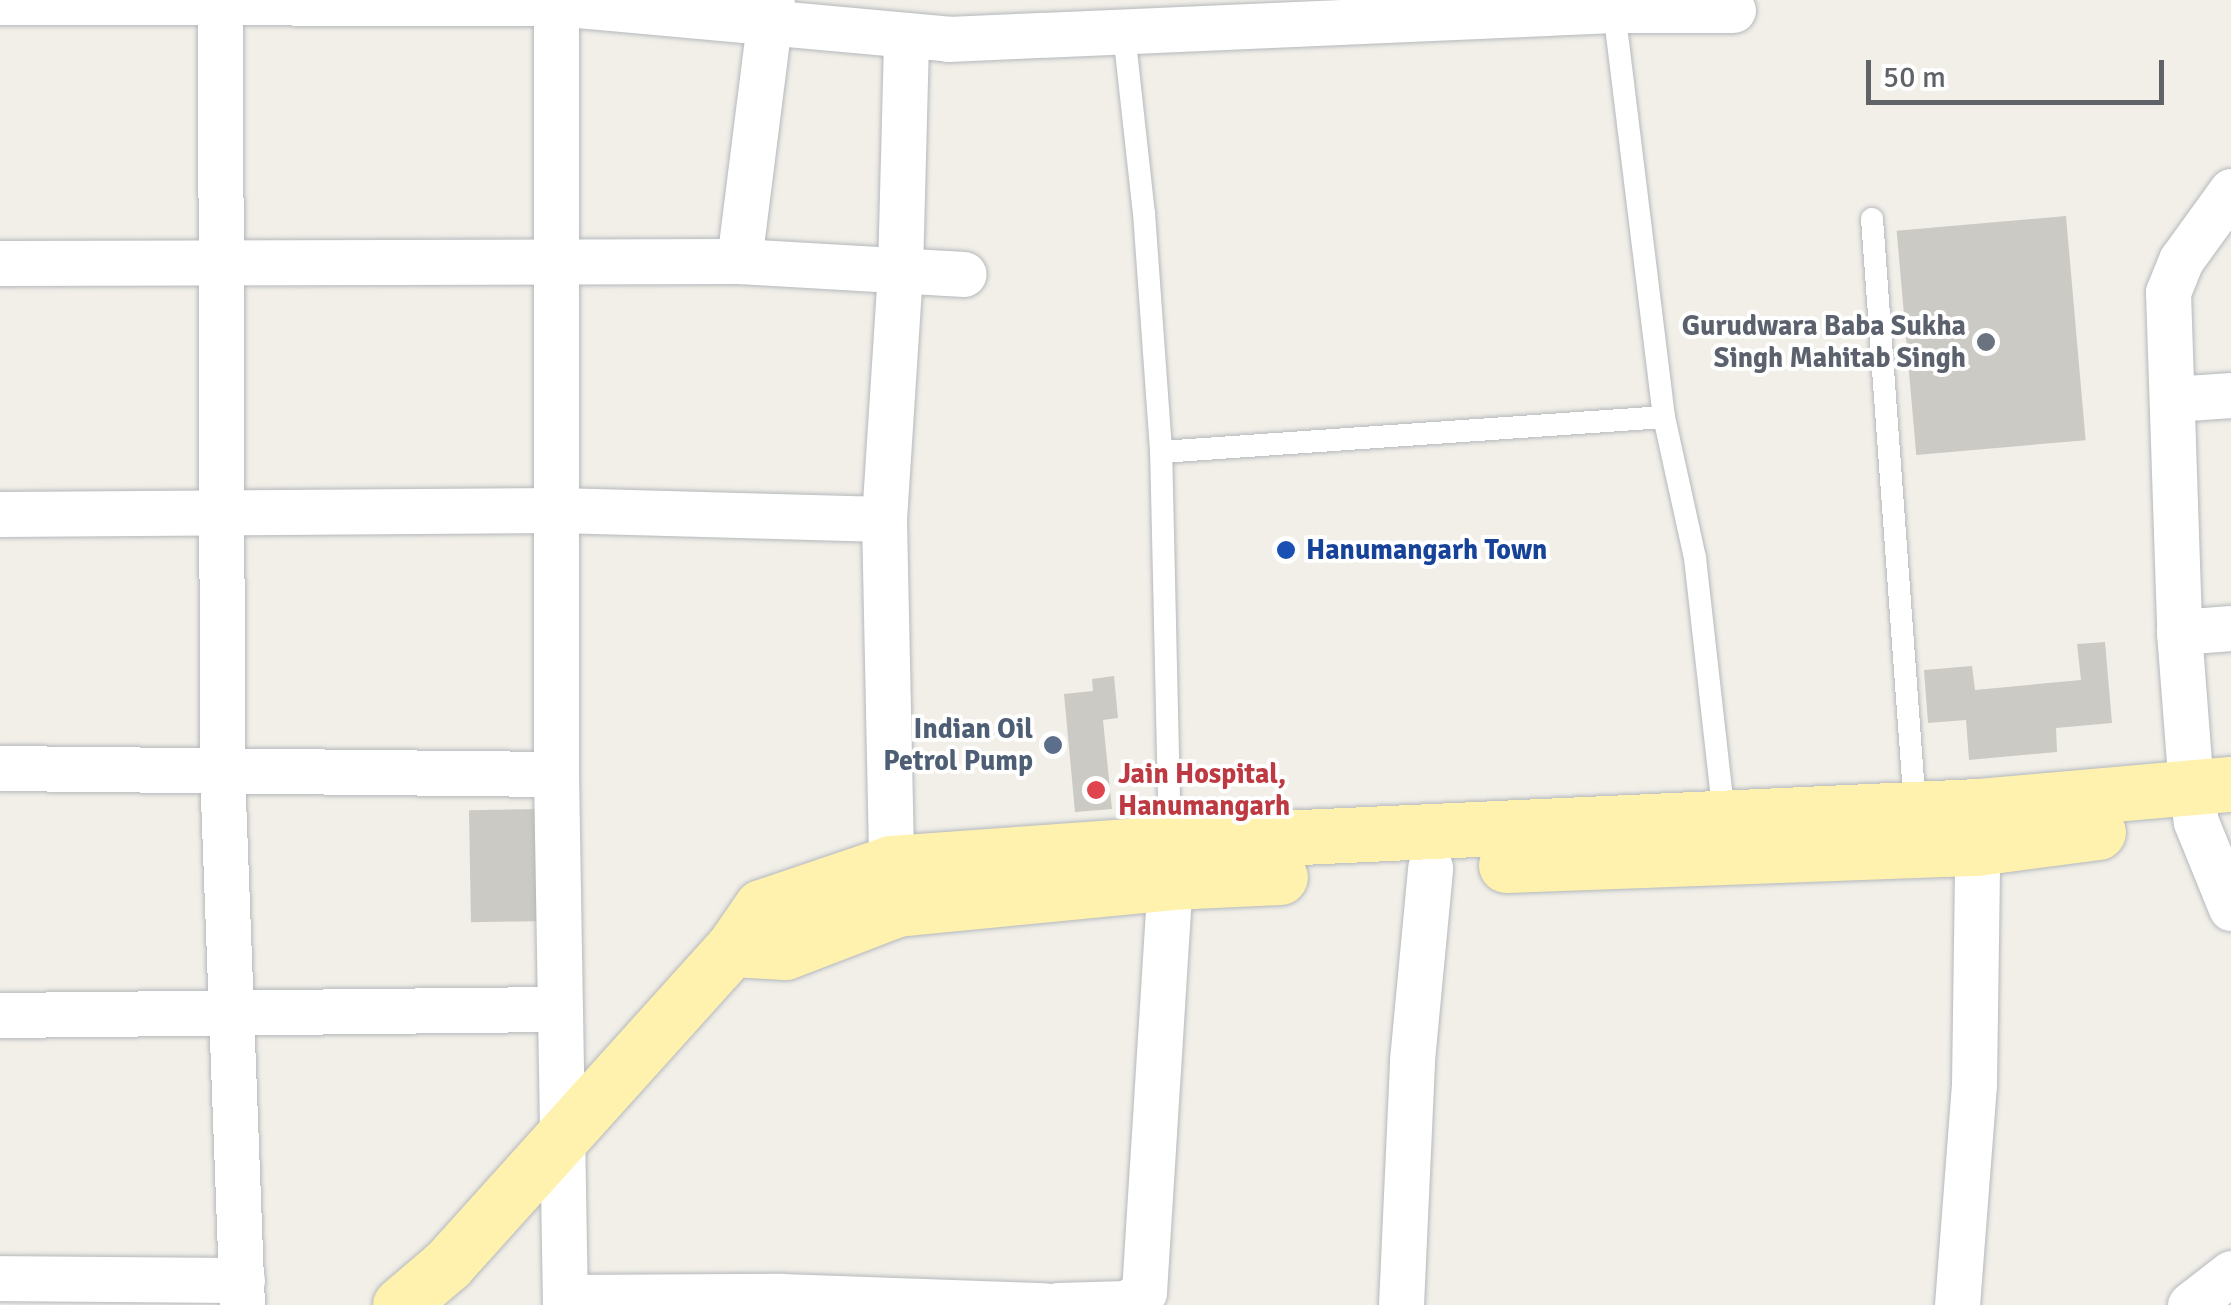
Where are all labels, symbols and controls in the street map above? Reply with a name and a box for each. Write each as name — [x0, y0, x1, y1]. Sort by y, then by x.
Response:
scale bar — [1871, 40, 2168, 102]
text: 50 m — [1883, 59, 1946, 96]
place label: Gurudwara Baba Sukha Singh Mahitab Singh — [1682, 309, 1966, 375]
marker: Gurudwara Baba Sukha Singh Mahitab Singh — [1975, 331, 1997, 353]
place label: Hanumangarh Town — [1306, 533, 1547, 567]
marker: Hanumangarh Town — [1275, 539, 1297, 561]
place label: Indian Oil Petrol Pump — [883, 712, 1033, 778]
marker: Indian Oil Petrol Pump — [1042, 734, 1064, 756]
place label: Jain Hospital, Hanumangarh — [1118, 757, 1290, 823]
marker: Jain Hospital, Hanumangarh — [1083, 777, 1109, 803]

